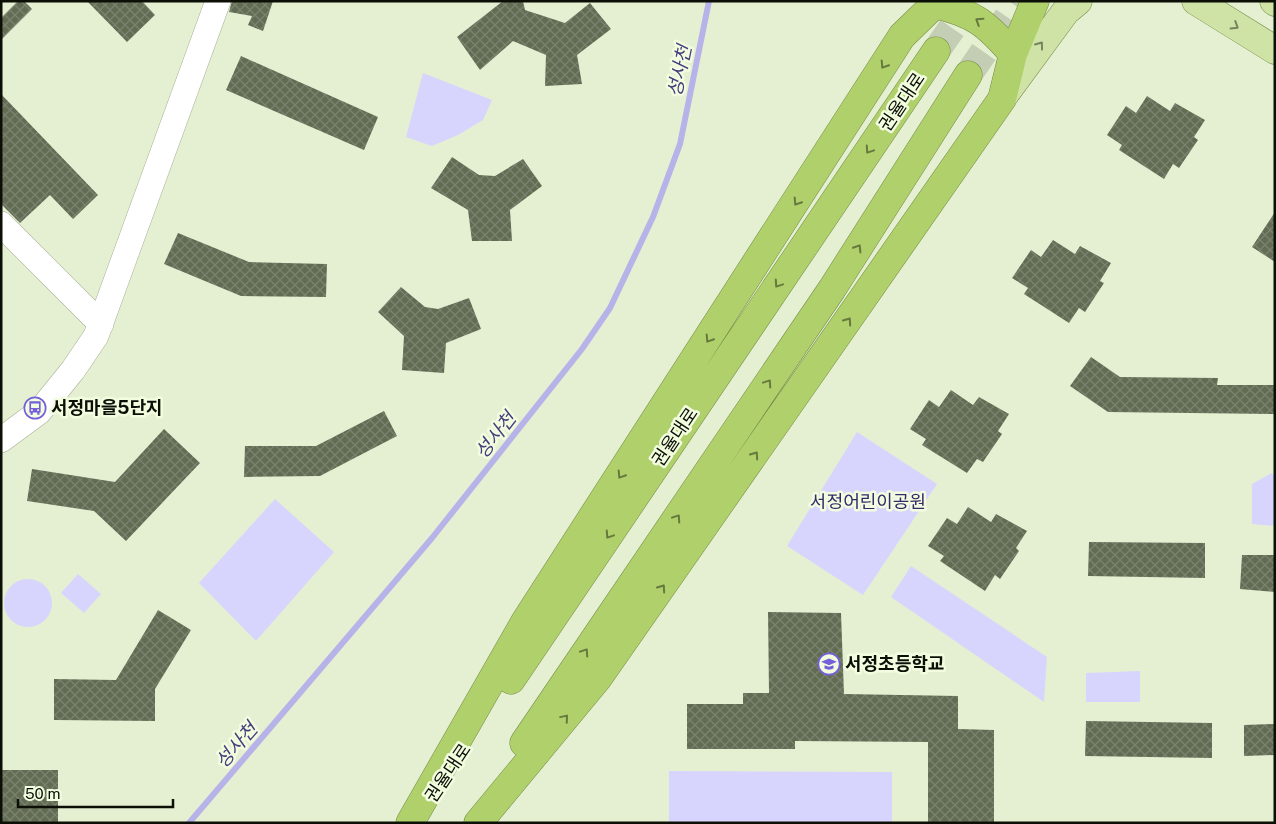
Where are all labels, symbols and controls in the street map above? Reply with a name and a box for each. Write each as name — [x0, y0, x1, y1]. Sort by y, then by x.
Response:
one-way arrow — [975, 18, 985, 27]
one-way arrow — [1230, 19, 1239, 29]
water label: 성사천 — [663, 42, 696, 99]
one-way arrow — [1034, 42, 1043, 51]
one-way arrow — [881, 59, 890, 69]
street label: 권율대로 — [874, 68, 929, 135]
one-way arrow — [866, 144, 875, 153]
one-way arrow — [793, 197, 803, 206]
one-way arrow — [851, 244, 861, 253]
one-way arrow — [775, 279, 785, 288]
one-way arrow — [842, 317, 851, 327]
one-way arrow — [706, 333, 715, 342]
one-way arrow — [762, 380, 771, 389]
bus stop icon: 서정마을5단지 — [23, 396, 47, 420]
place label: 서정마을5단지 — [51, 397, 163, 418]
street label: 권율대로 — [647, 403, 702, 470]
water label: 성사천 — [470, 406, 521, 462]
one-way arrow — [749, 451, 758, 460]
one-way arrow — [618, 470, 627, 479]
park label: 서정어린이공원 — [810, 491, 926, 512]
one-way arrow — [671, 514, 680, 524]
one-way arrow — [606, 529, 615, 539]
one-way arrow — [656, 584, 665, 594]
one-way arrow — [579, 649, 589, 658]
school or university icon: 서정초등학교 — [817, 652, 841, 676]
place label: 서정초등학교 — [845, 653, 944, 674]
one-way arrow — [560, 715, 568, 724]
water label: 성사천 — [210, 717, 262, 772]
street label: 권율대로 — [420, 739, 475, 806]
scale bar — [18, 776, 172, 808]
text: 50 m — [25, 785, 60, 802]

